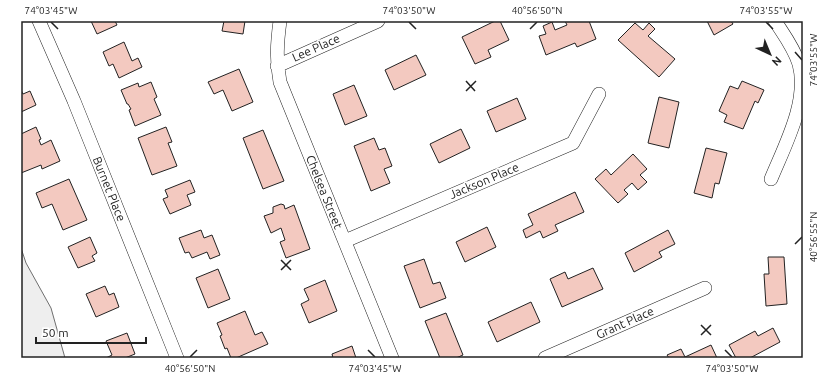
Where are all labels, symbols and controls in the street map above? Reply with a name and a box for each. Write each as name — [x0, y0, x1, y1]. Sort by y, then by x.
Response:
text: 74°03'45"W — [25, 5, 77, 16]
text: 74°03'50"W — [383, 5, 435, 16]
text: 40°56'50"N — [512, 5, 562, 16]
text: 74°03'55"W — [740, 5, 792, 16]
street label: Lee Place — [290, 31, 342, 64]
north arrow — [750, 34, 790, 74]
text: 74°03'55"W — [808, 34, 819, 86]
text: N — [770, 54, 784, 68]
street label: Chelsea Street — [304, 153, 345, 231]
street label: Burnet Place — [91, 155, 128, 223]
street label: Jackson Place — [447, 160, 521, 201]
text: 40°56'55"N — [808, 212, 819, 262]
street label: Grant Place — [594, 304, 656, 341]
scale bar — [36, 319, 146, 345]
text: 50 m — [42, 326, 69, 339]
text: 40°56'50"N — [165, 363, 215, 374]
text: 74°03'45"W — [349, 363, 401, 374]
text: 74°03'50"W — [706, 363, 758, 374]

